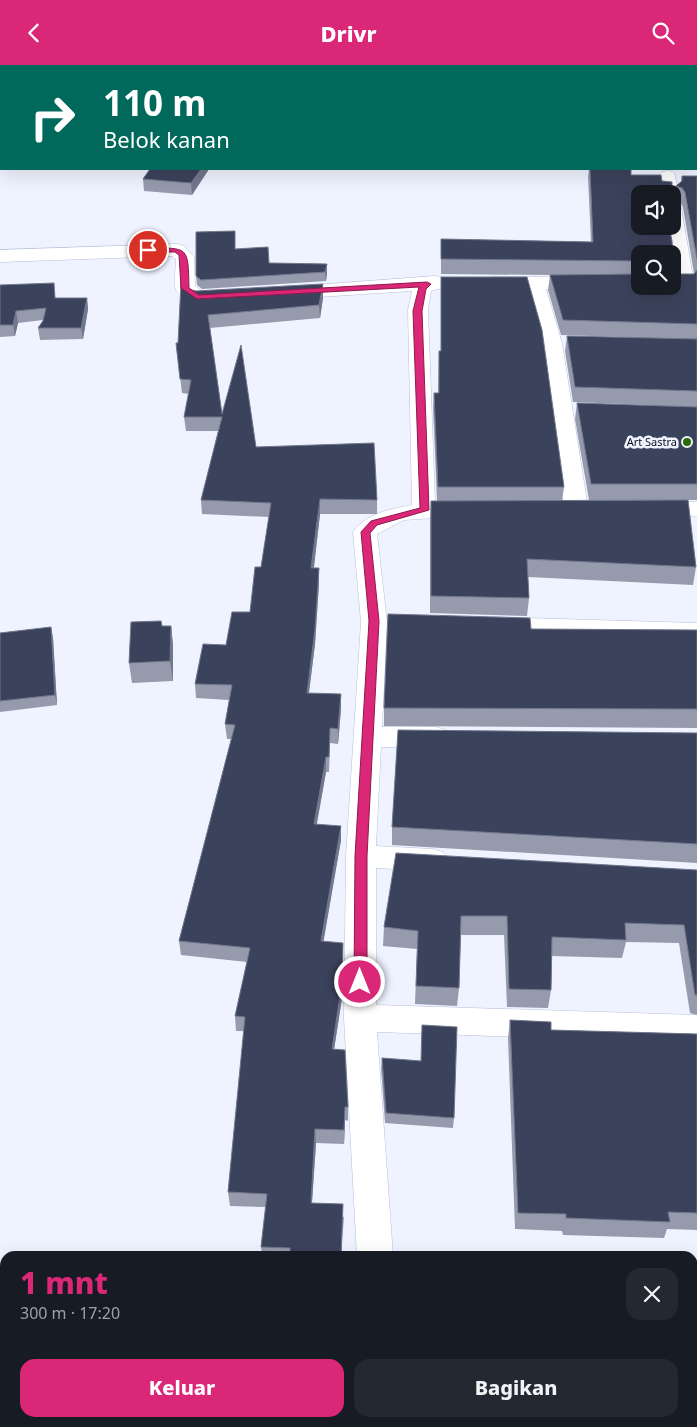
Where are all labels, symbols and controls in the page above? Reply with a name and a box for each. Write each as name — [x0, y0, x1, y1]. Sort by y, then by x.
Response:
text: Drivr — [320, 18, 377, 48]
icon: back — [20, 19, 48, 47]
icon: search — [649, 19, 677, 47]
text: 110 m — [103, 79, 206, 126]
icon: right — [20, 85, 85, 150]
text: Belok kanan — [103, 124, 230, 154]
map controls — [631, 185, 681, 295]
button: sound — [631, 185, 681, 235]
pin — [127, 229, 169, 271]
icon: arrive — [134, 236, 162, 264]
button: search — [631, 245, 681, 295]
place label: Art Sastra — [627, 434, 677, 449]
marker: Art Sastra — [681, 436, 693, 448]
position arrow — [333, 955, 385, 1007]
text: 1 mnt — [20, 1262, 108, 1303]
button: close — [626, 1268, 678, 1320]
text: 300 m · 17:20 — [20, 1302, 120, 1324]
button: Keluar — [20, 1359, 344, 1417]
button: Bagikan — [354, 1359, 678, 1417]

